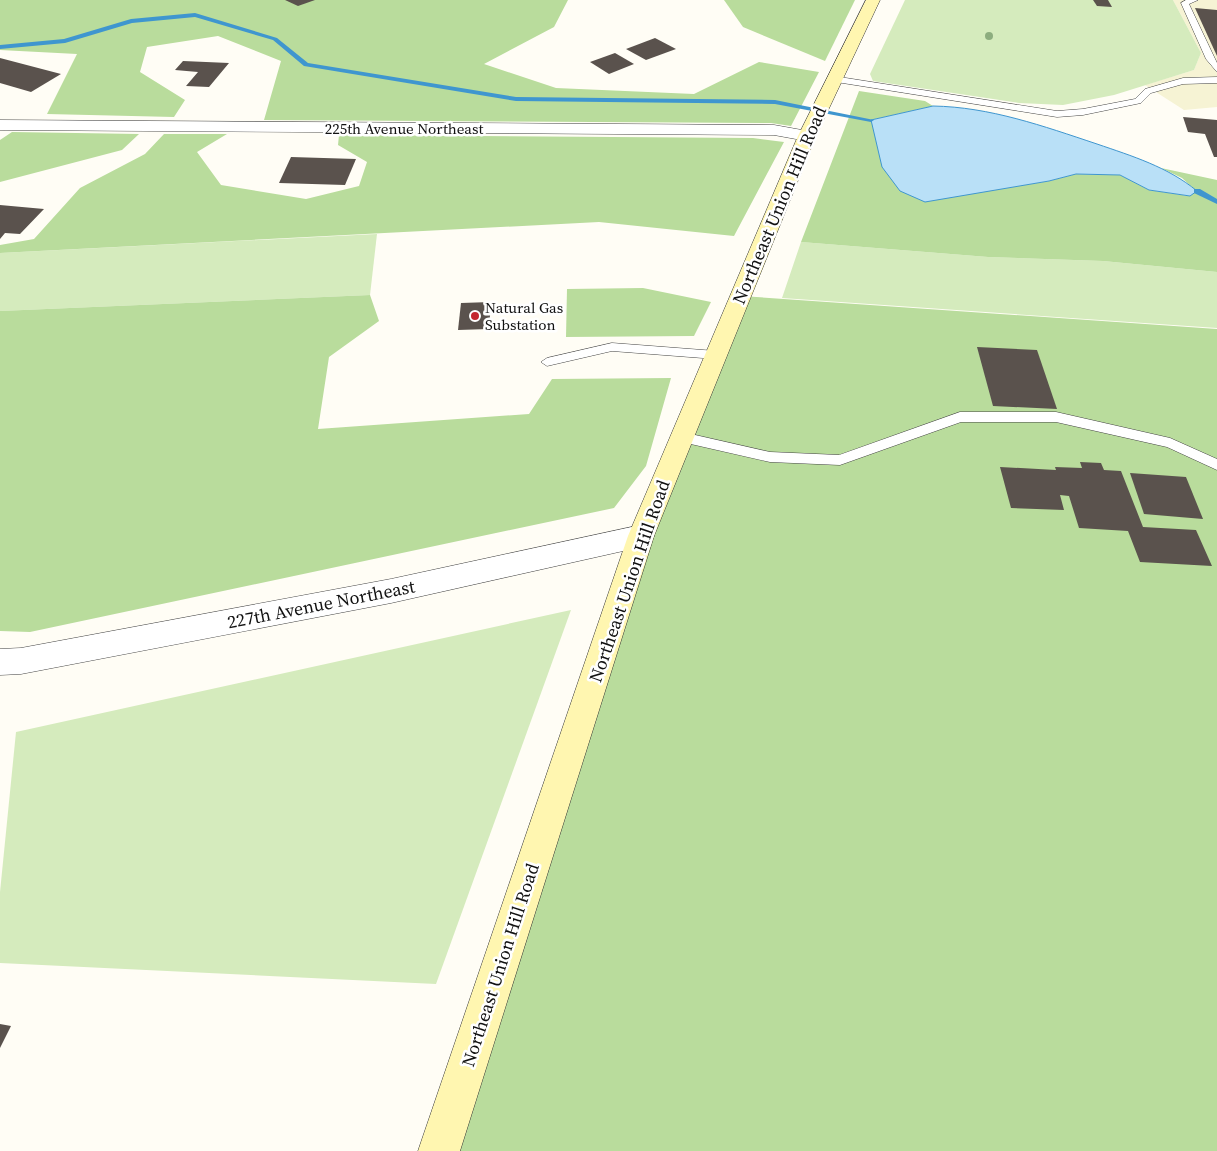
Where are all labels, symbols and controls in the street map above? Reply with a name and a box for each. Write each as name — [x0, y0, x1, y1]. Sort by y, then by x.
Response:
street label: Northeast Union Hill Road — [726, 102, 832, 308]
street label: 225th Avenue Northeast — [325, 118, 483, 139]
place label: Natural Gas Substation — [485, 297, 563, 335]
marker: Natural Gas Substation — [469, 310, 481, 322]
street label: Northeast Union Hill Road — [583, 476, 675, 686]
street label: 227th Avenue Northeast — [225, 574, 417, 634]
street label: Northeast Union Hill Road — [455, 860, 545, 1070]

